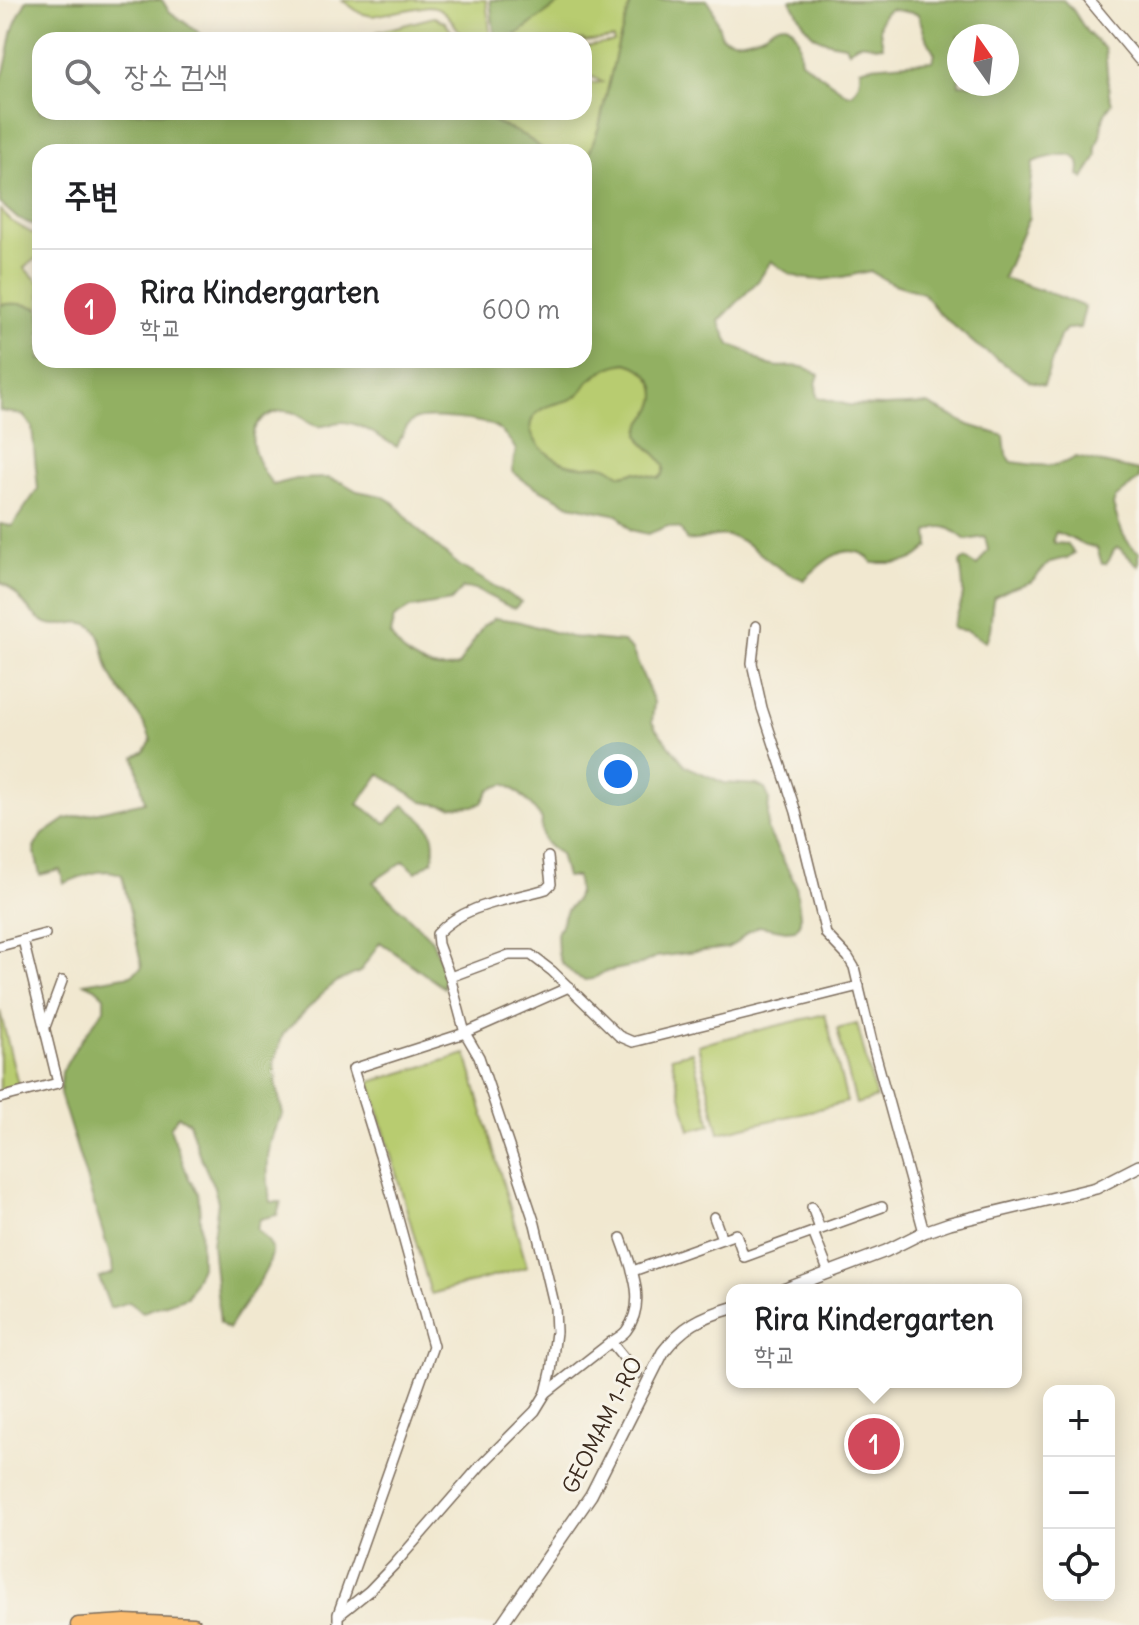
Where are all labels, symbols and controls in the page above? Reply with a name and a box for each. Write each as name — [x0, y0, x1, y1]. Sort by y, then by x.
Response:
north arrow — [947, 24, 1019, 96]
search box — [32, 32, 592, 120]
icon: search — [60, 54, 104, 98]
text: 장소 검색 — [124, 56, 228, 94]
text: 주변 — [64, 173, 119, 216]
text: Rira Kindergarten — [140, 273, 380, 311]
text: 1 — [85, 293, 95, 326]
text: 600 m — [482, 293, 560, 326]
text: 학교 — [140, 311, 182, 344]
your location — [598, 754, 638, 794]
popup — [726, 1284, 1022, 1388]
text: Rira Kindergarten — [754, 1300, 994, 1338]
text: 학교 — [754, 1338, 796, 1371]
street label: GEOMAM 1-RO — [556, 1352, 648, 1498]
map controls — [1043, 1385, 1115, 1601]
button: + — [1043, 1385, 1115, 1457]
pin: 1 — [848, 1414, 900, 1474]
button: − — [1043, 1457, 1115, 1529]
button: locate — [1043, 1529, 1115, 1601]

